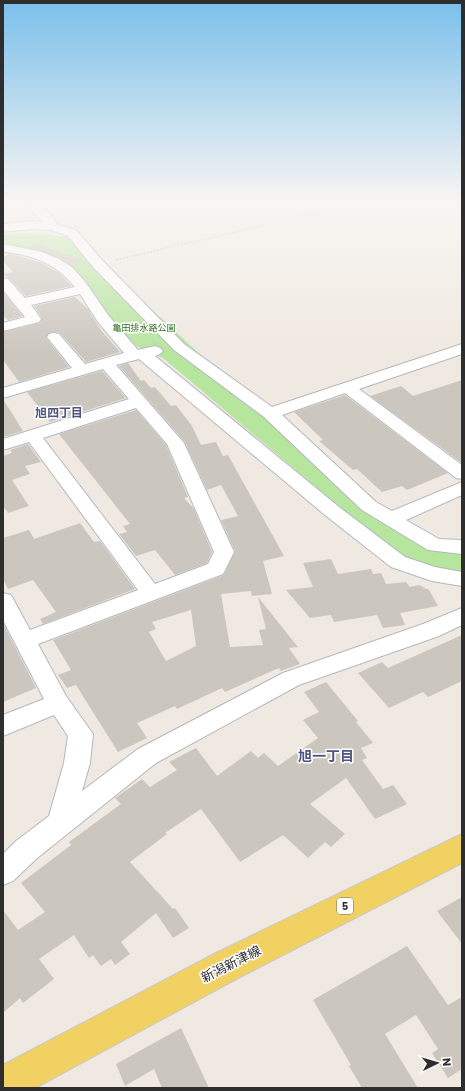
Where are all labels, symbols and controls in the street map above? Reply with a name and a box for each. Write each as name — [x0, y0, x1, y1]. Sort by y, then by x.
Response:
park label: 亀田排水路公園 — [112, 322, 176, 334]
district label: 旭四丁目 — [35, 404, 83, 421]
district label: 旭一丁目 — [298, 746, 354, 766]
road number: 5 — [337, 898, 353, 914]
street label: 新潟新津線 — [198, 941, 264, 987]
north arrow — [417, 1043, 457, 1083]
text: N — [439, 1057, 455, 1067]

